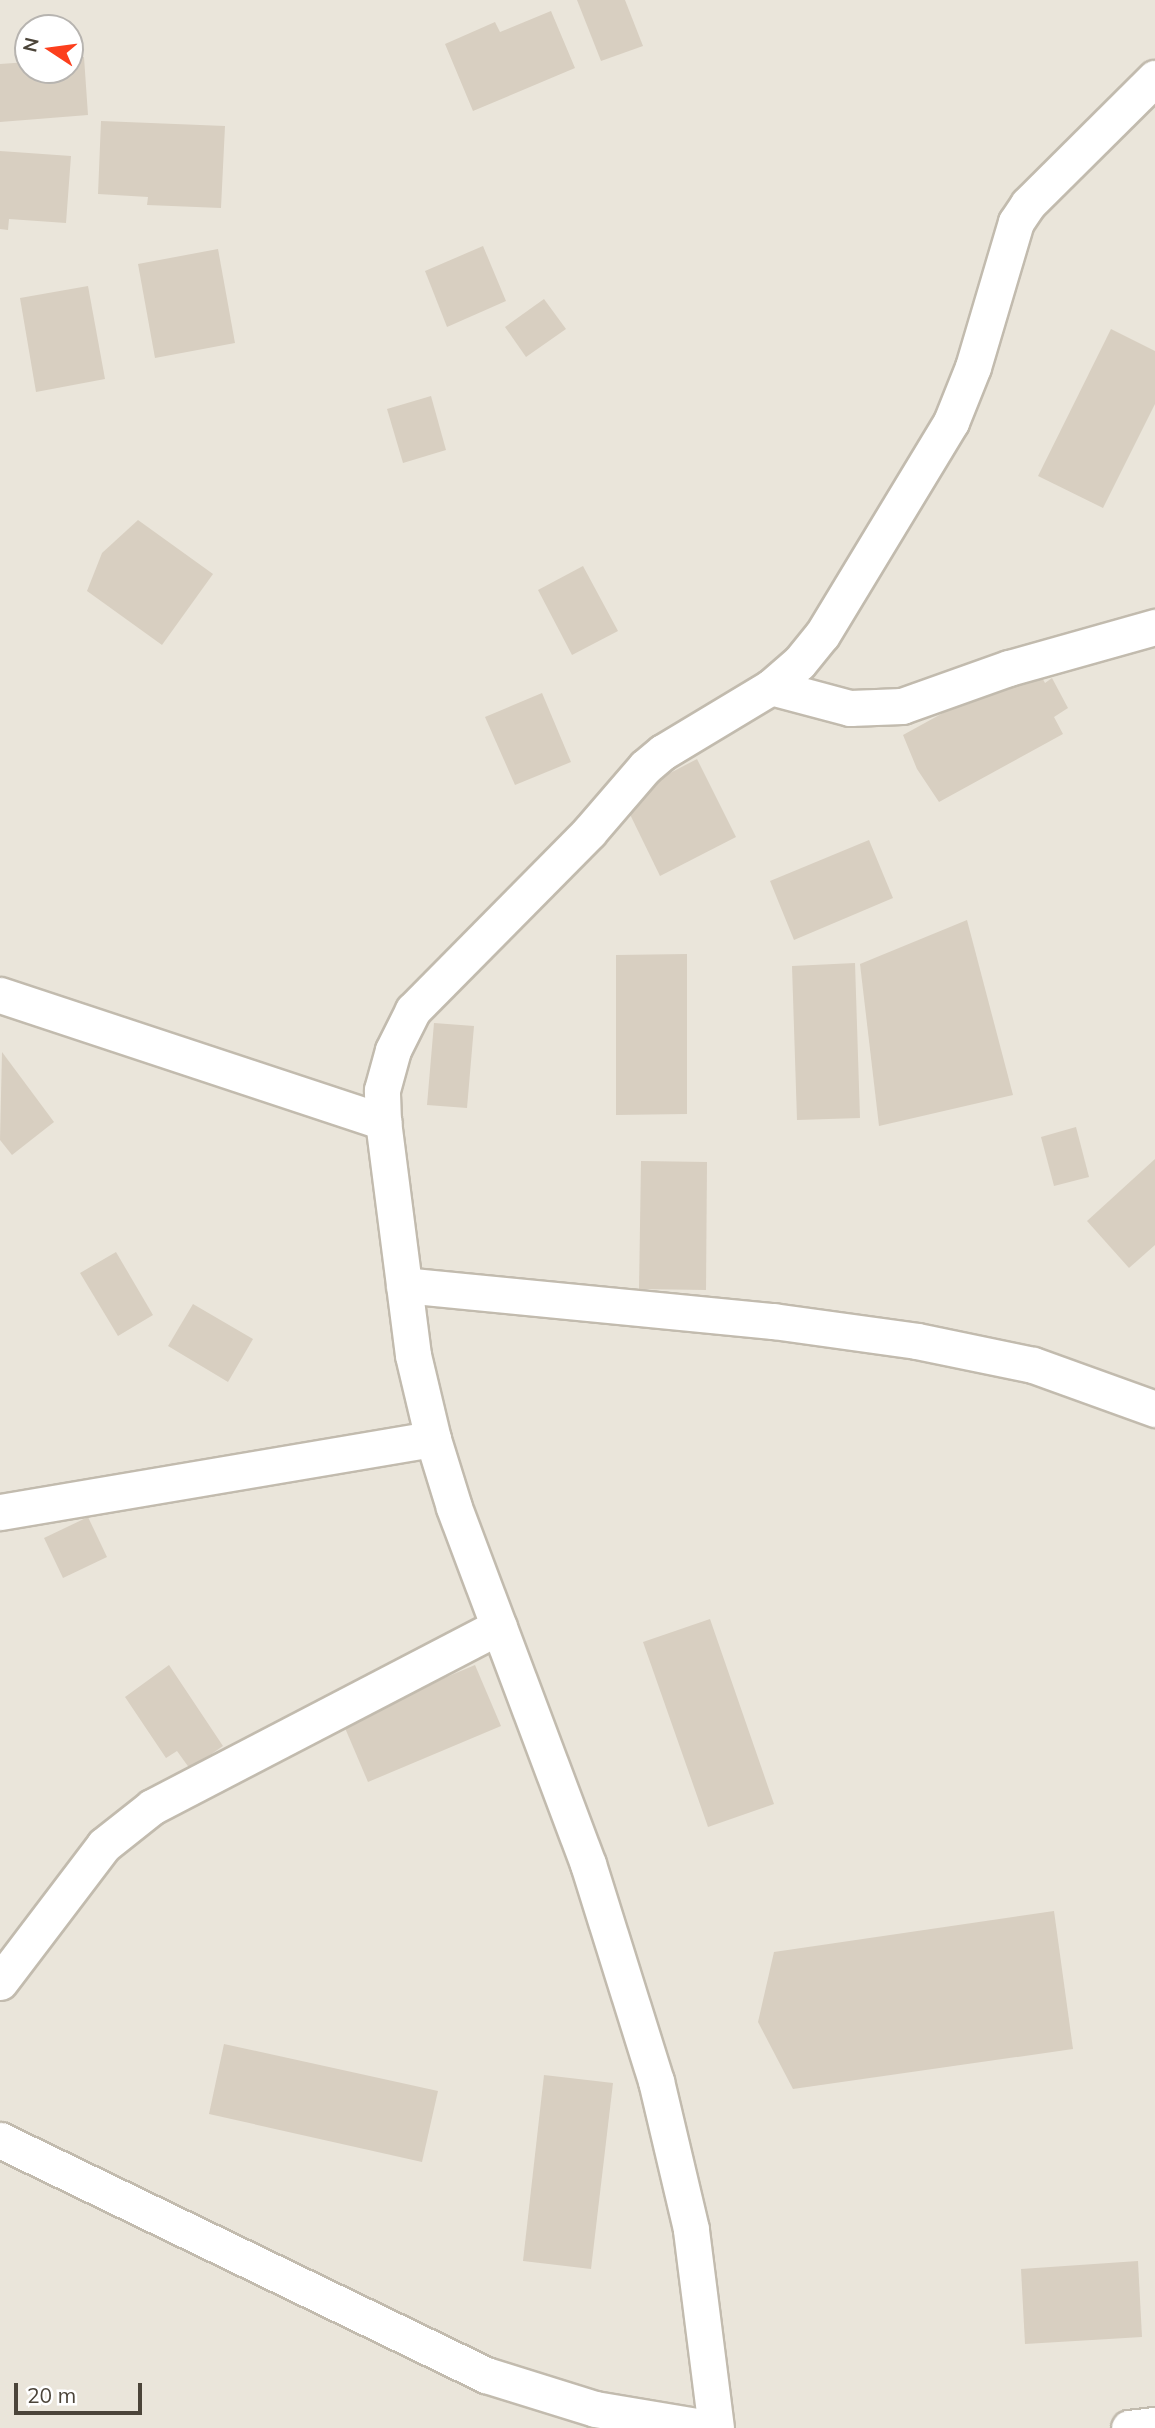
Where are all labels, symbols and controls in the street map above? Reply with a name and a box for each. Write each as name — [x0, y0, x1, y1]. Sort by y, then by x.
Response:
north arrow — [14, 14, 84, 84]
text: N — [17, 35, 44, 54]
scale bar — [18, 2368, 145, 2412]
text: 20 m — [27, 2382, 76, 2408]

